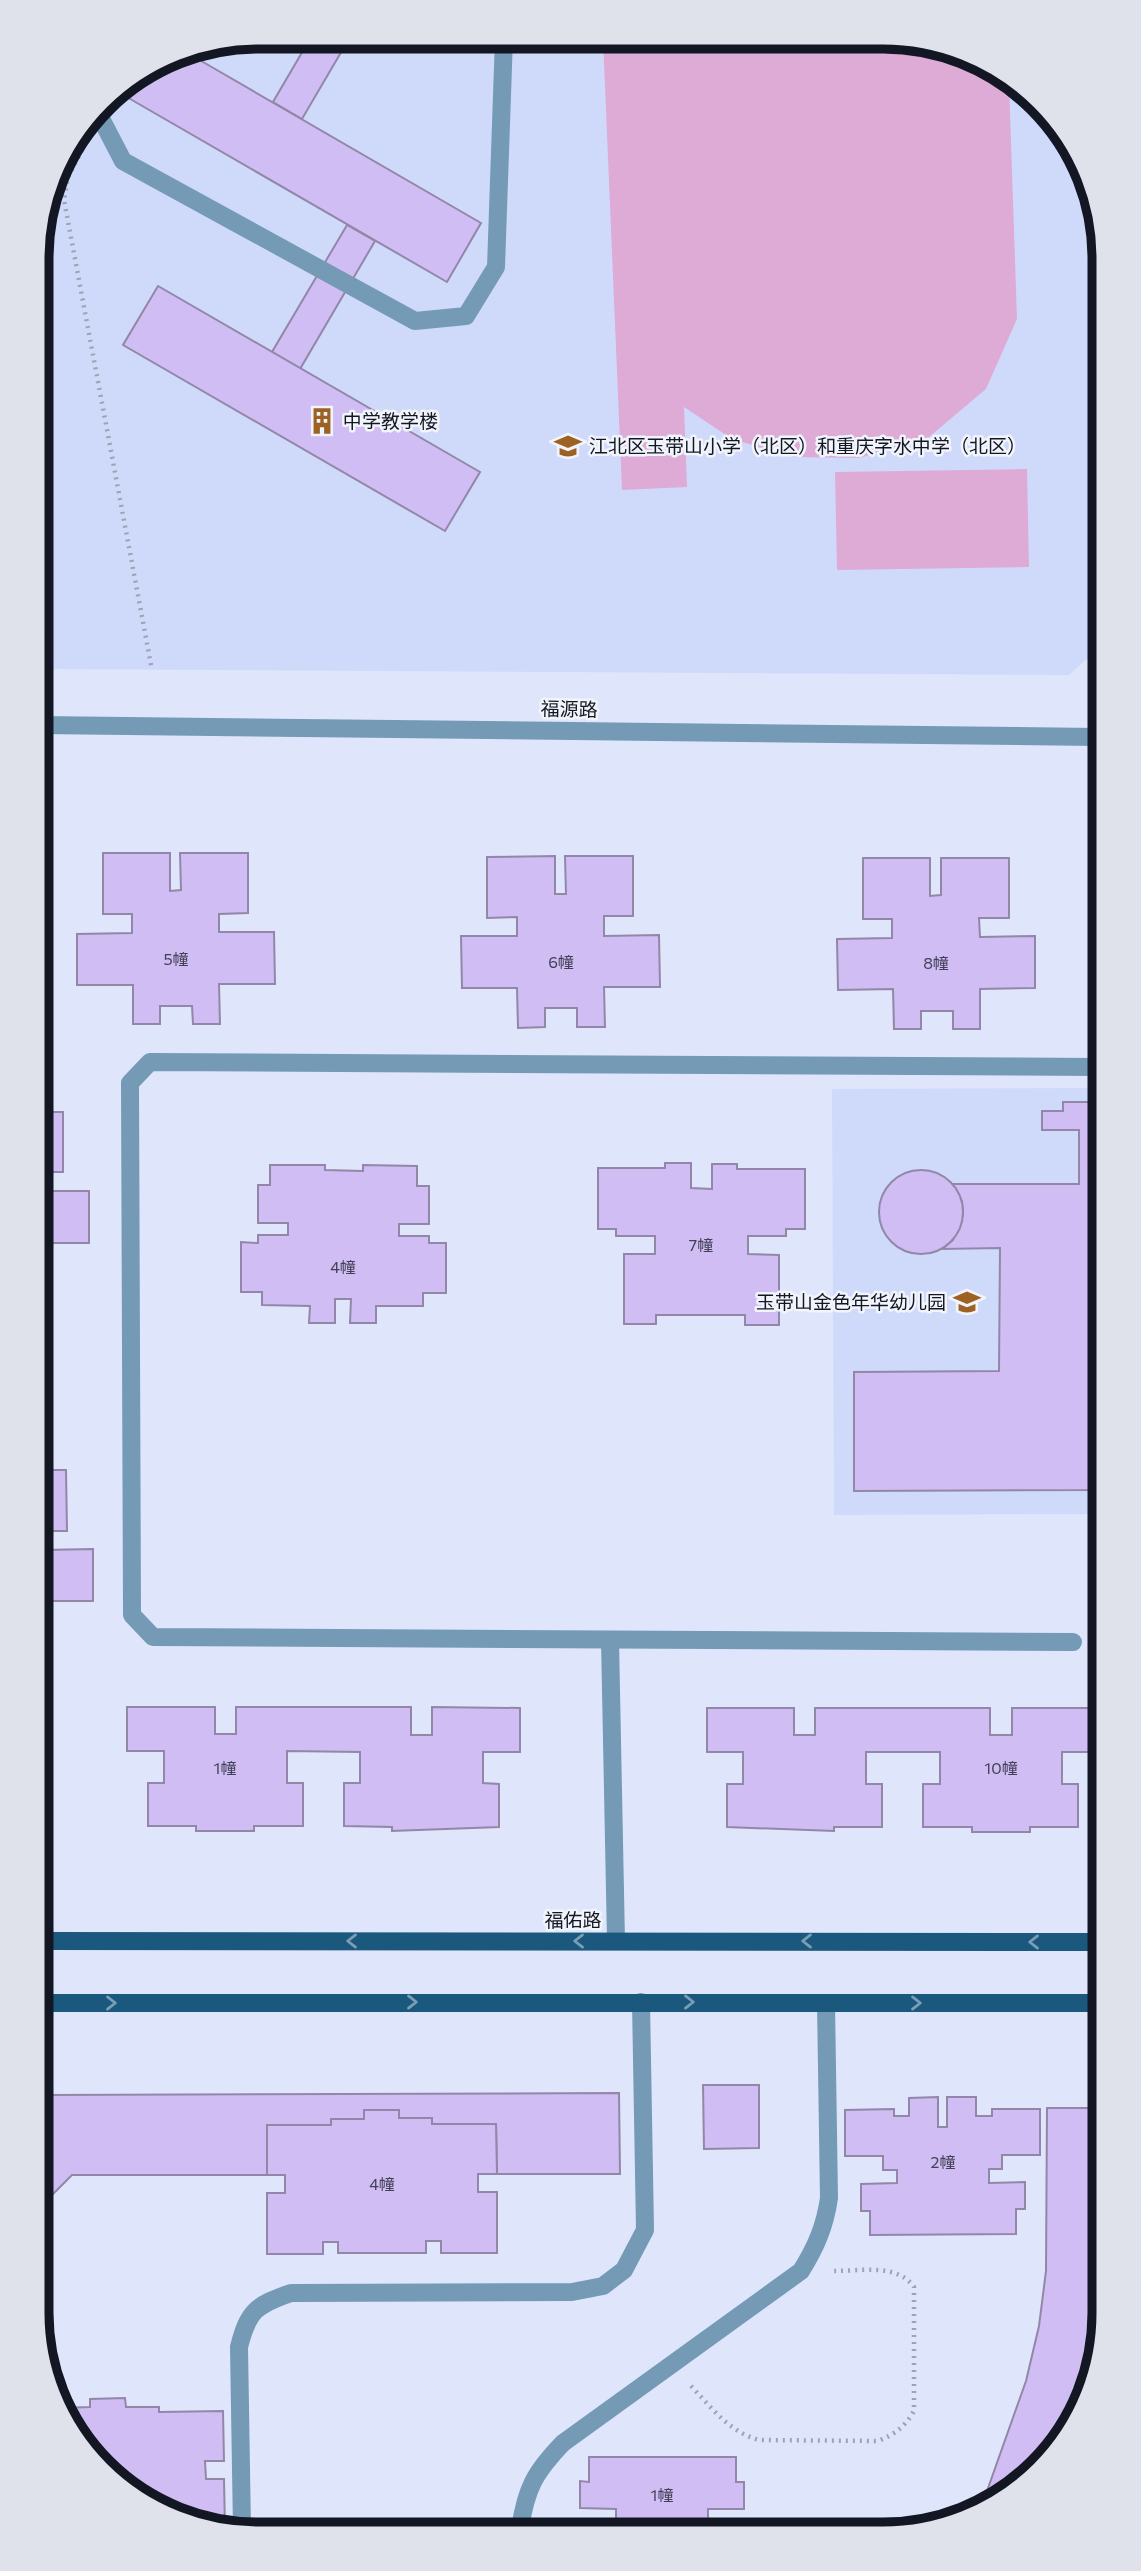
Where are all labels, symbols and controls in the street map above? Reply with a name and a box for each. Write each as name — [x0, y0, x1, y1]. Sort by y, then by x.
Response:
building icon: 中学教学楼 — [307, 406, 337, 436]
place label: 中学教学楼 — [343, 409, 438, 432]
school or university icon: 江北区玉带山小学（北区）和重庆字水中学（北区） — [553, 431, 583, 461]
place label: 江北区玉带山小学（北区）和重庆字水中学（北区） — [589, 434, 1026, 457]
street label: 福源路 — [540, 697, 598, 720]
house number: 5幢 — [163, 949, 189, 968]
house number: 6幢 — [548, 952, 574, 971]
house number: 8幢 — [923, 953, 949, 972]
house number: 7幢 — [689, 1235, 713, 1254]
house number: 4幢 — [330, 1257, 356, 1276]
school or university icon: 玉带山金色年华幼儿园 — [952, 1287, 982, 1317]
place label: 玉带山金色年华幼儿园 — [756, 1290, 946, 1313]
house number: 1幢 — [214, 1758, 236, 1777]
house number: 10幢 — [984, 1758, 1018, 1777]
street label: 福佑路 — [544, 1908, 602, 1931]
one-way arrow — [346, 1933, 356, 1949]
one-way arrow — [573, 1933, 584, 1949]
one-way arrow — [801, 1933, 811, 1949]
one-way arrow — [1028, 1934, 1039, 1950]
one-way arrow — [684, 1994, 695, 2010]
one-way arrow — [107, 1995, 117, 2011]
one-way arrow — [407, 1995, 418, 2010]
one-way arrow — [912, 1995, 922, 2011]
house number: 2幢 — [931, 2152, 955, 2171]
house number: 4幢 — [369, 2174, 395, 2193]
house number: 1幢 — [651, 2485, 673, 2504]

